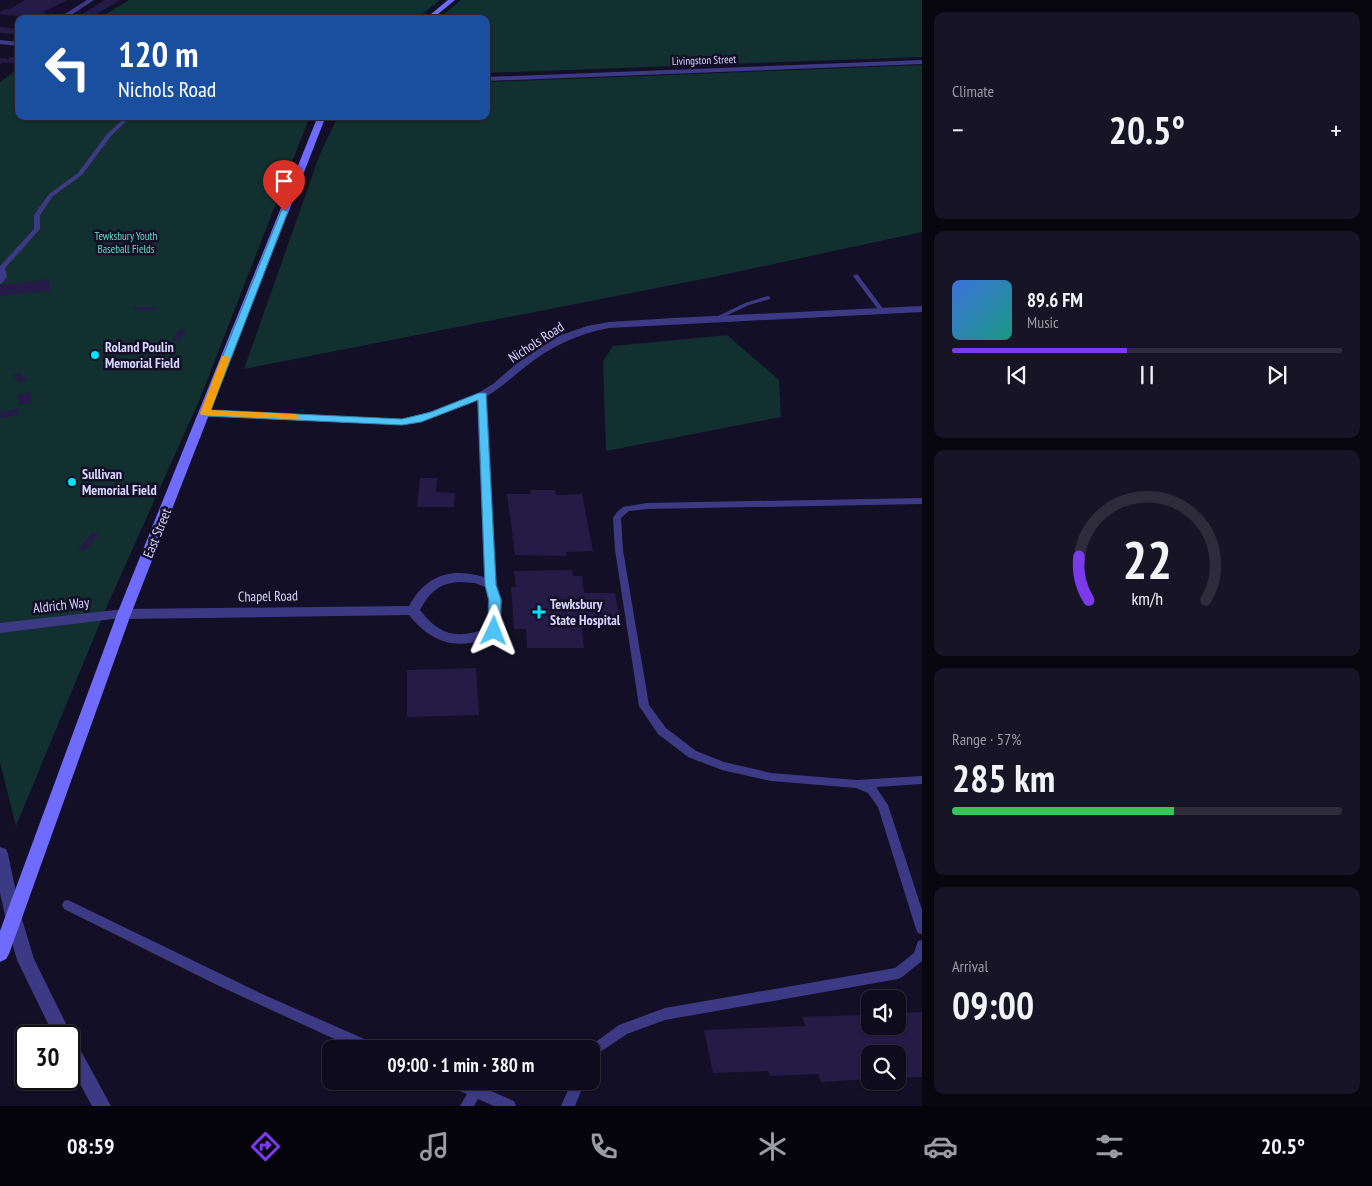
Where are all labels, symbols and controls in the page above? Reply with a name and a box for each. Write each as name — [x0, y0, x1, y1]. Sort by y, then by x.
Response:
text: 120 m — [118, 31, 199, 77]
icon: left — [35, 35, 100, 100]
street label: Livingston Street — [672, 52, 736, 68]
text: Nichols Road — [118, 75, 216, 103]
text: Climate — [952, 81, 994, 101]
text: 20.5° — [1109, 105, 1185, 154]
text: − — [952, 111, 964, 148]
text: + — [1330, 111, 1342, 148]
pin — [263, 160, 305, 211]
icon: arrive — [270, 167, 298, 195]
park label: Tewksbury Youth Baseball Fields — [95, 229, 158, 256]
text: 89.6 FM — [1027, 288, 1083, 312]
text: Music — [1027, 312, 1059, 332]
street label: Nichols Road — [505, 317, 567, 367]
place label: Roland Poulin Memorial Field — [105, 338, 180, 372]
marker: Roland Poulin Memorial Field — [89, 349, 101, 361]
icon: previous — [1003, 361, 1031, 389]
icon: pause — [1133, 361, 1161, 389]
icon: next — [1263, 361, 1291, 389]
place label: Sullivan Memorial Field — [82, 465, 157, 499]
marker: Sullivan Memorial Field — [66, 476, 78, 488]
street label: East Street — [139, 505, 175, 561]
text: 22 — [1122, 526, 1172, 593]
street label: Chapel Road — [238, 586, 298, 606]
text: km/h — [1131, 587, 1163, 610]
street label: Aldrich Way — [32, 593, 91, 617]
place label: Tewksbury State Hospital — [550, 595, 621, 629]
position arrow — [467, 604, 519, 656]
marker: Tewksbury State Hospital — [532, 605, 546, 619]
text: Range · 57% — [952, 729, 1021, 749]
text: 285 km — [952, 753, 1055, 802]
text: Arrival — [952, 956, 988, 976]
text: 09:00 — [952, 980, 1034, 1029]
map controls — [861, 990, 906, 1090]
button: sound — [861, 990, 906, 1035]
speed limit sign: 30 — [15, 1025, 80, 1090]
button: search — [861, 1045, 906, 1090]
text: 09:00 · 1 min · 380 m — [388, 1053, 534, 1077]
icon: directions — [248, 1129, 283, 1164]
icon: music — [417, 1129, 452, 1164]
icon: phone — [586, 1129, 621, 1164]
icon: climate — [755, 1129, 790, 1164]
icon: car — [923, 1129, 958, 1164]
icon: filters — [1092, 1129, 1127, 1164]
text: 08:59 — [67, 1132, 114, 1160]
text: 20.5° — [1261, 1132, 1305, 1160]

